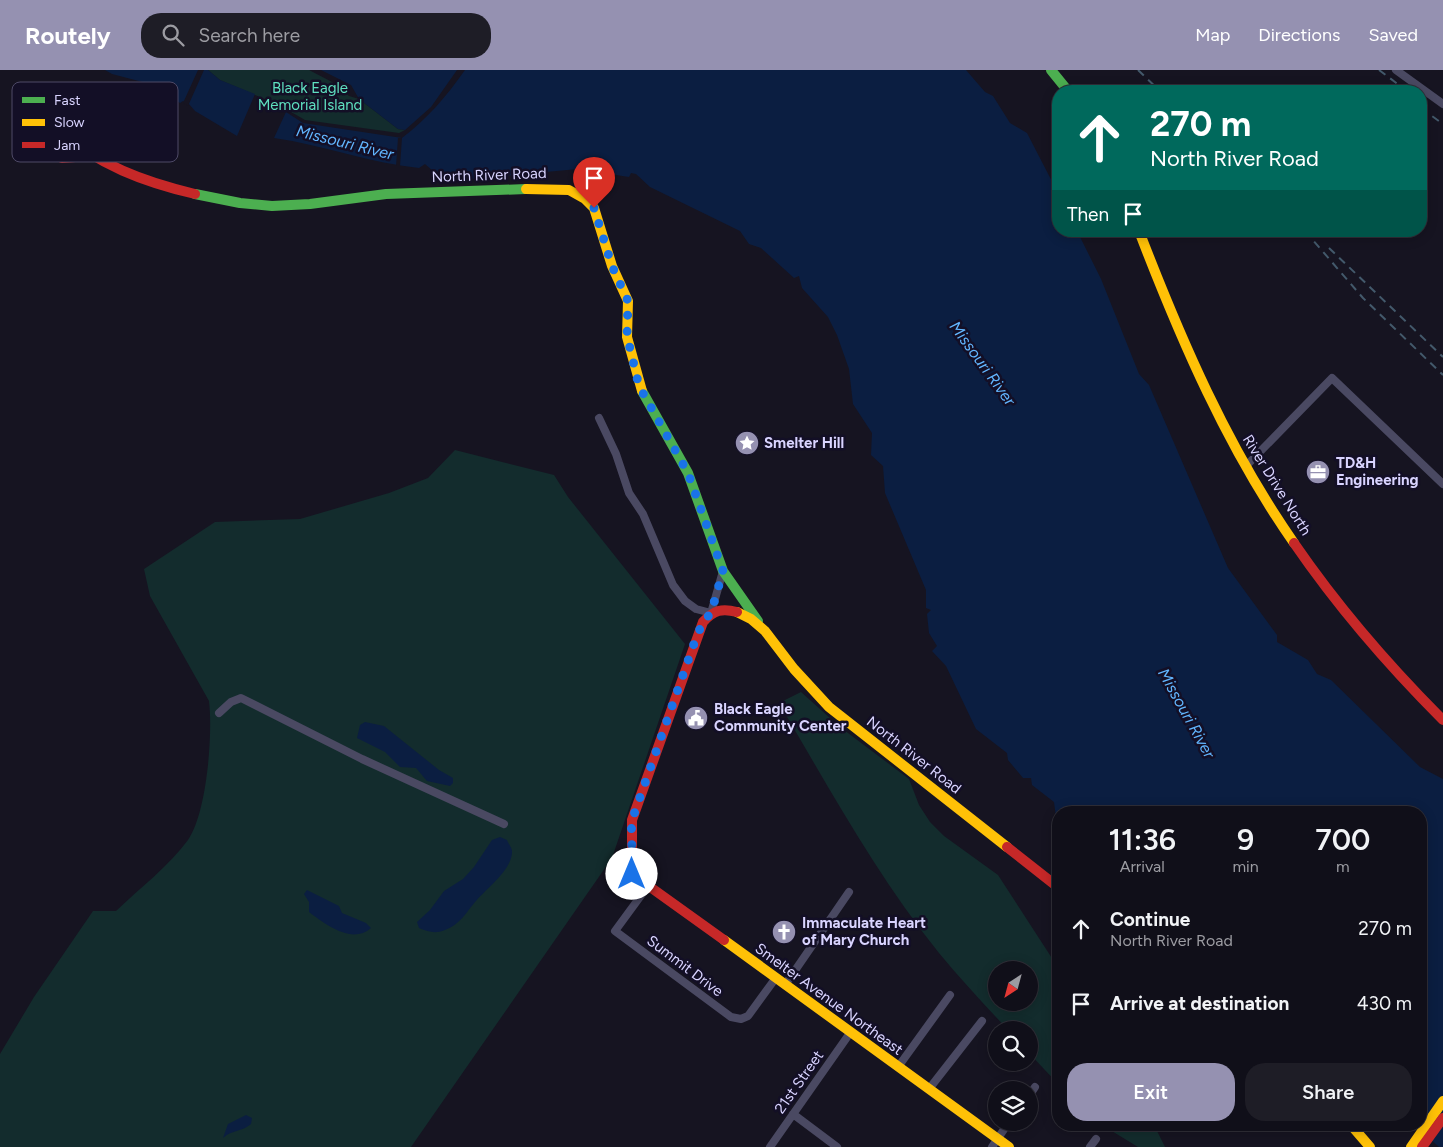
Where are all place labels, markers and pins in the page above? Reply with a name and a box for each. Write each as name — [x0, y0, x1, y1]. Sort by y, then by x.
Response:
pin — [573, 157, 615, 208]
place icon: Smelter Hill — [734, 430, 760, 456]
place label: Smelter Hill — [764, 434, 844, 452]
place label: TD&H Engineering — [1336, 454, 1419, 489]
office icon: TD&H Engineering — [1305, 459, 1331, 485]
place label: Black Eagle Community Center — [714, 700, 847, 735]
public building icon: Black Eagle Community Center — [683, 705, 709, 731]
place label: Immaculate Heart of Mary Church — [802, 914, 926, 949]
church icon: Immaculate Heart of Mary Church — [771, 919, 797, 945]

